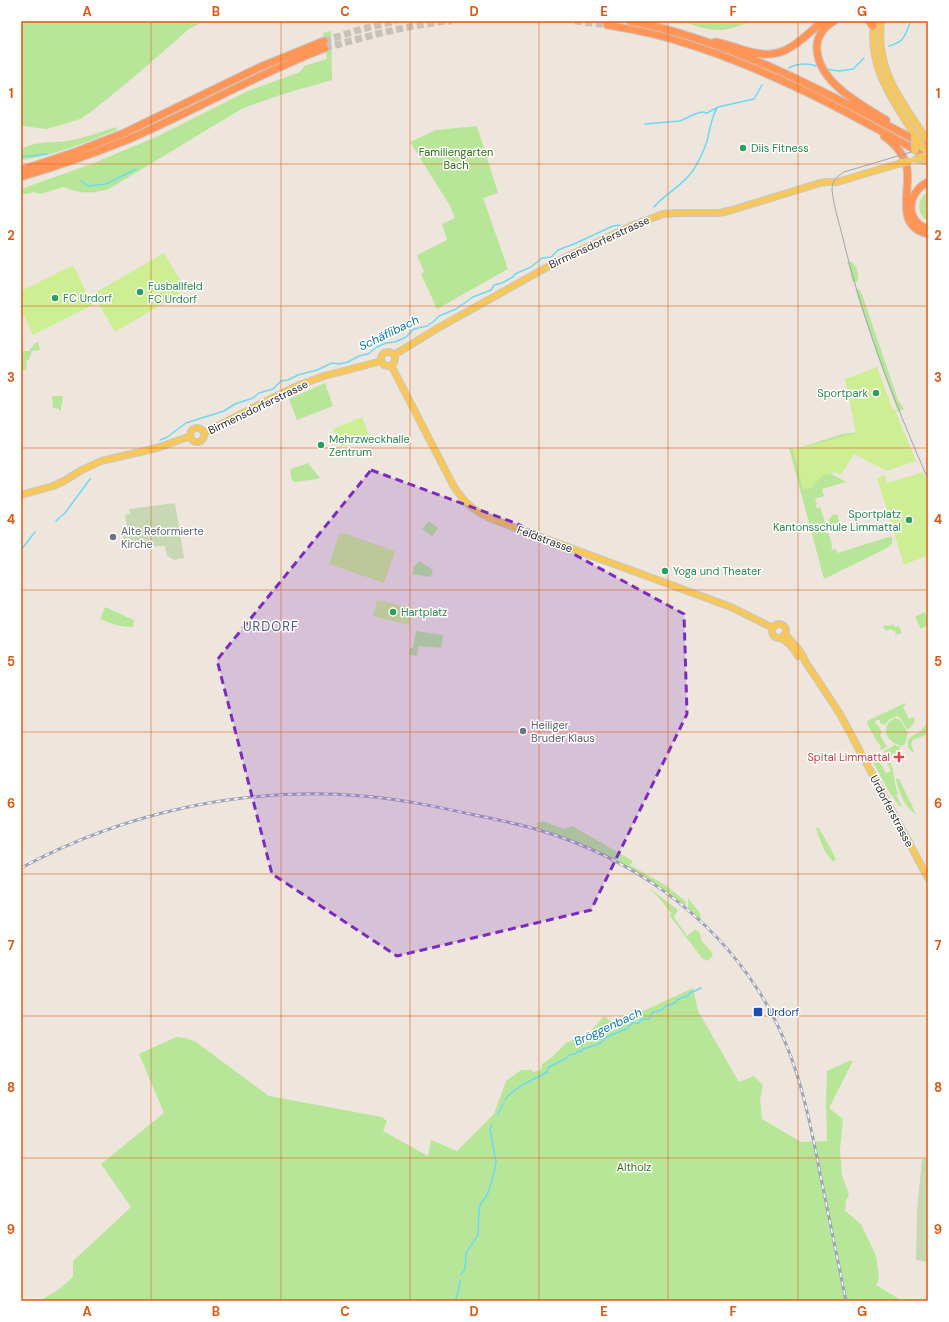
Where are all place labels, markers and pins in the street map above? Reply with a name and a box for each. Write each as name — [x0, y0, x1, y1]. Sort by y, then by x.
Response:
place label: Diis Fitness — [751, 141, 809, 155]
marker: Diis Fitness — [738, 143, 748, 153]
place label: Fusballfeld FC Urdorf — [148, 279, 203, 306]
marker: Fusballfeld FC Urdorf — [135, 287, 145, 297]
place label: FC Urdorf — [63, 291, 112, 305]
marker: FC Urdorf — [50, 293, 60, 303]
place label: Sportpark — [817, 386, 868, 400]
marker: Sportpark — [871, 388, 881, 398]
place label: Mehrzweckhalle Zentrum — [329, 432, 410, 459]
marker: Mehrzweckhalle Zentrum — [316, 440, 326, 450]
place label: Sportplatz Kantonsschule Limmattal — [773, 507, 901, 534]
marker: Sportplatz Kantonsschule Limmattal — [904, 515, 914, 525]
place label: Alte Reformierte Kirche — [121, 524, 204, 551]
marker: Alte Reformierte Kirche — [108, 532, 118, 542]
place label: Yoga und Theater — [673, 564, 761, 578]
marker: Yoga und Theater — [660, 566, 670, 576]
place label: Hartplatz — [401, 605, 447, 619]
marker: Hartplatz — [388, 607, 398, 617]
place label: Heiliger Bruder Klaus — [531, 718, 595, 745]
marker: Heiliger Bruder Klaus — [518, 726, 528, 736]
place label: Spital Limmattal — [807, 750, 890, 764]
marker: Spital Limmattal — [893, 751, 905, 763]
place label: Urdorf — [767, 1005, 800, 1019]
marker: Urdorf — [752, 1006, 764, 1018]

